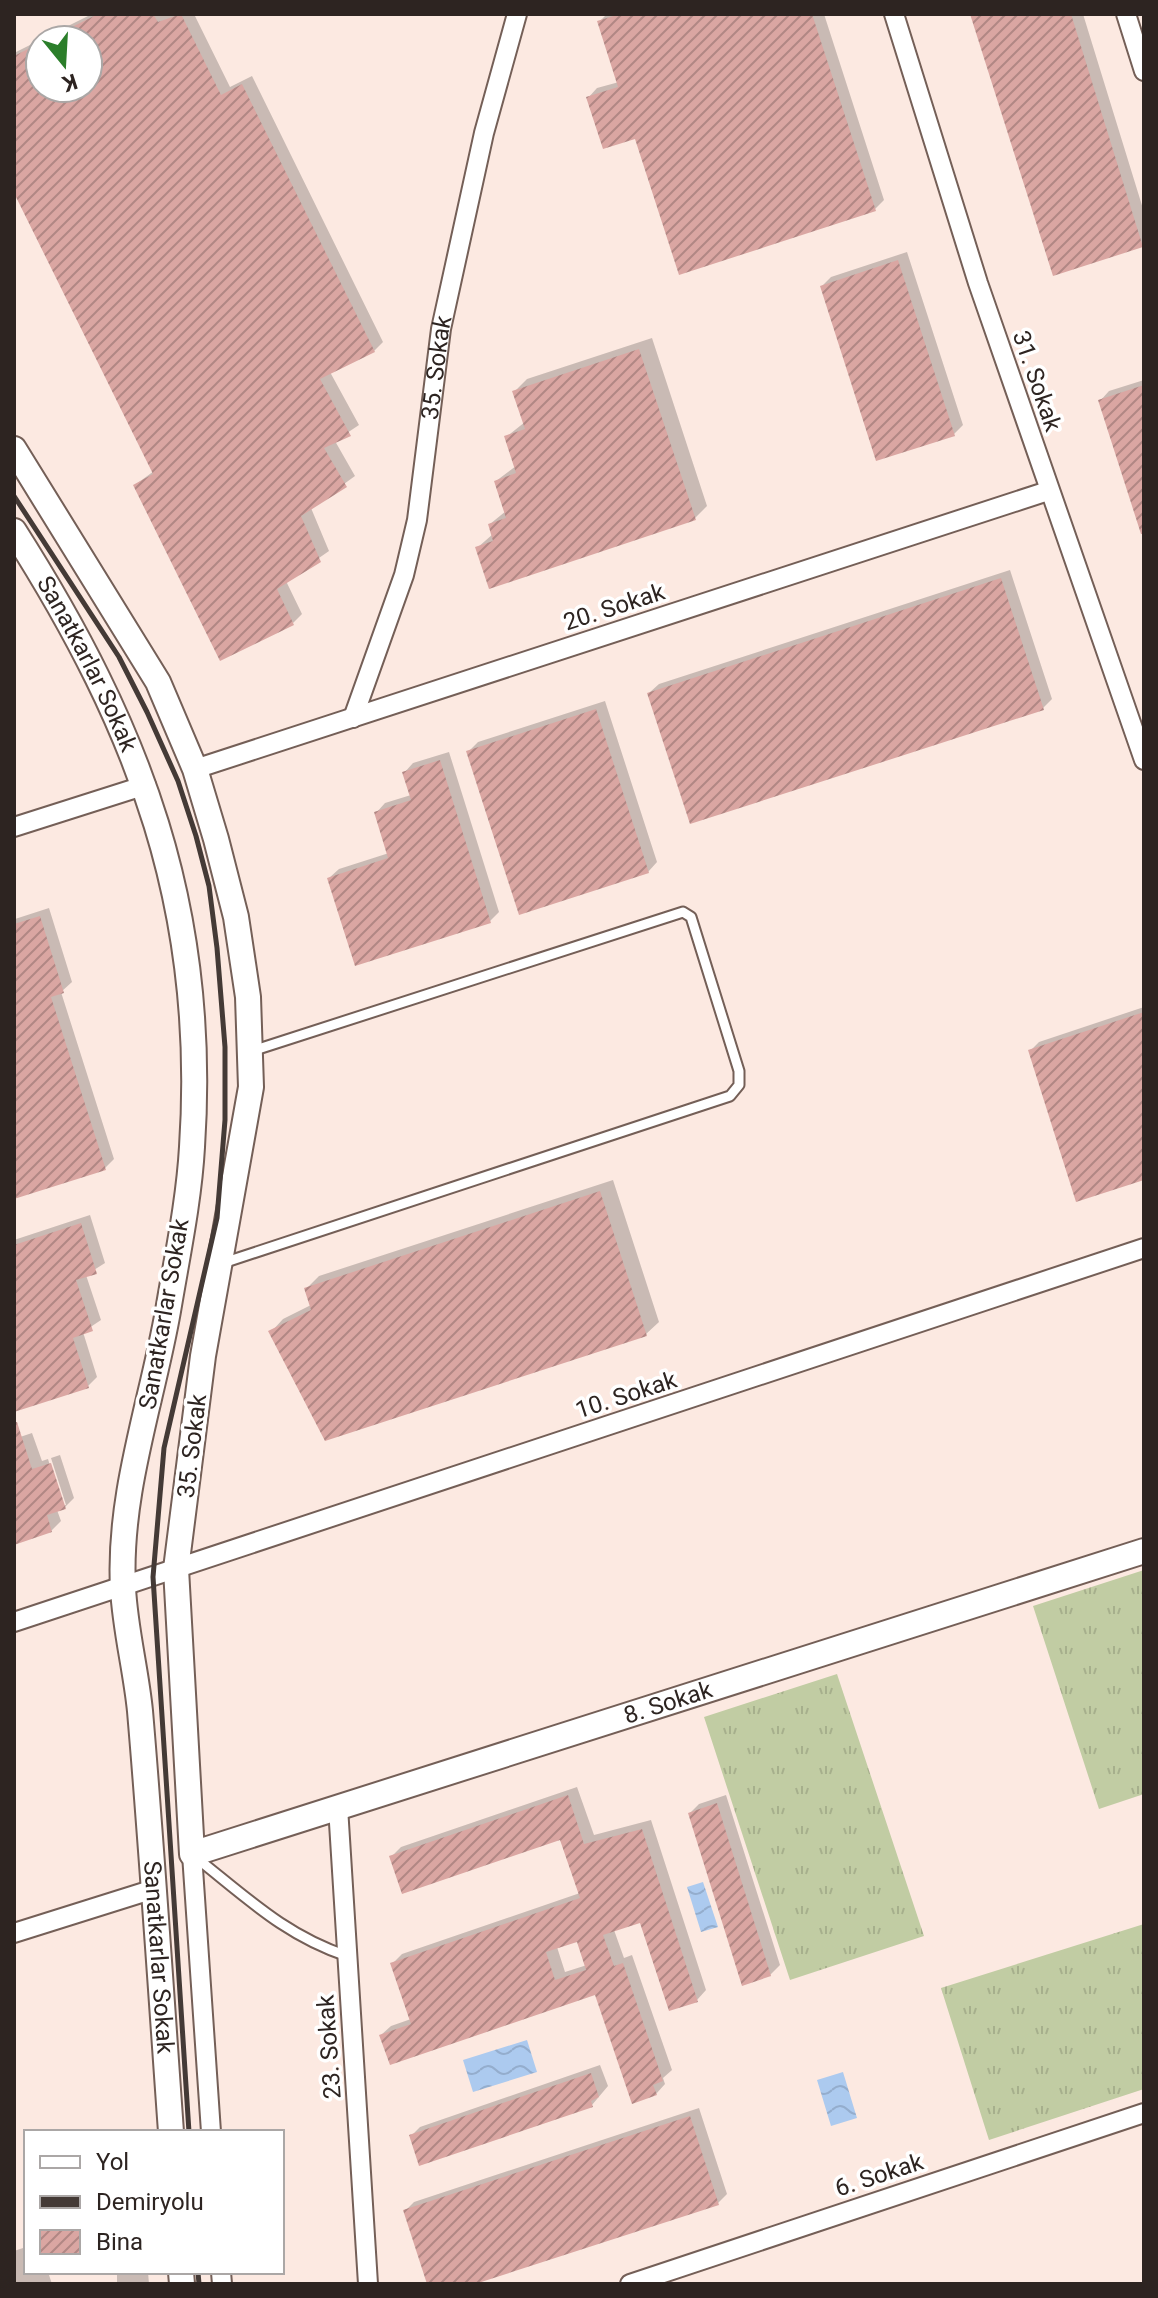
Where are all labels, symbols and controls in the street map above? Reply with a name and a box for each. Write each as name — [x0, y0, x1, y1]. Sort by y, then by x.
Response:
north arrow — [24, 24, 104, 104]
text: K — [59, 68, 81, 97]
street label: 35. Sokak — [416, 312, 458, 421]
street label: 31. Sokak — [1007, 327, 1068, 436]
street label: Sanatkarlar Sokak — [31, 571, 143, 757]
street label: 20. Sokak — [560, 577, 669, 636]
street label: Sanatkarlar Sokak — [133, 1216, 195, 1412]
street label: 10. Sokak — [572, 1365, 681, 1424]
street label: 35. Sokak — [172, 1392, 212, 1500]
street label: 8. Sokak — [620, 1675, 717, 1730]
street label: Sanatkarlar Sokak — [138, 1860, 180, 2055]
street label: 23. Sokak — [311, 1993, 347, 2100]
legend — [24, 2130, 284, 2274]
street label: 6. Sokak — [831, 2147, 927, 2202]
text: Yol — [96, 2148, 129, 2176]
text: Demiryolu — [96, 2188, 204, 2216]
text: Bina — [96, 2228, 143, 2256]

